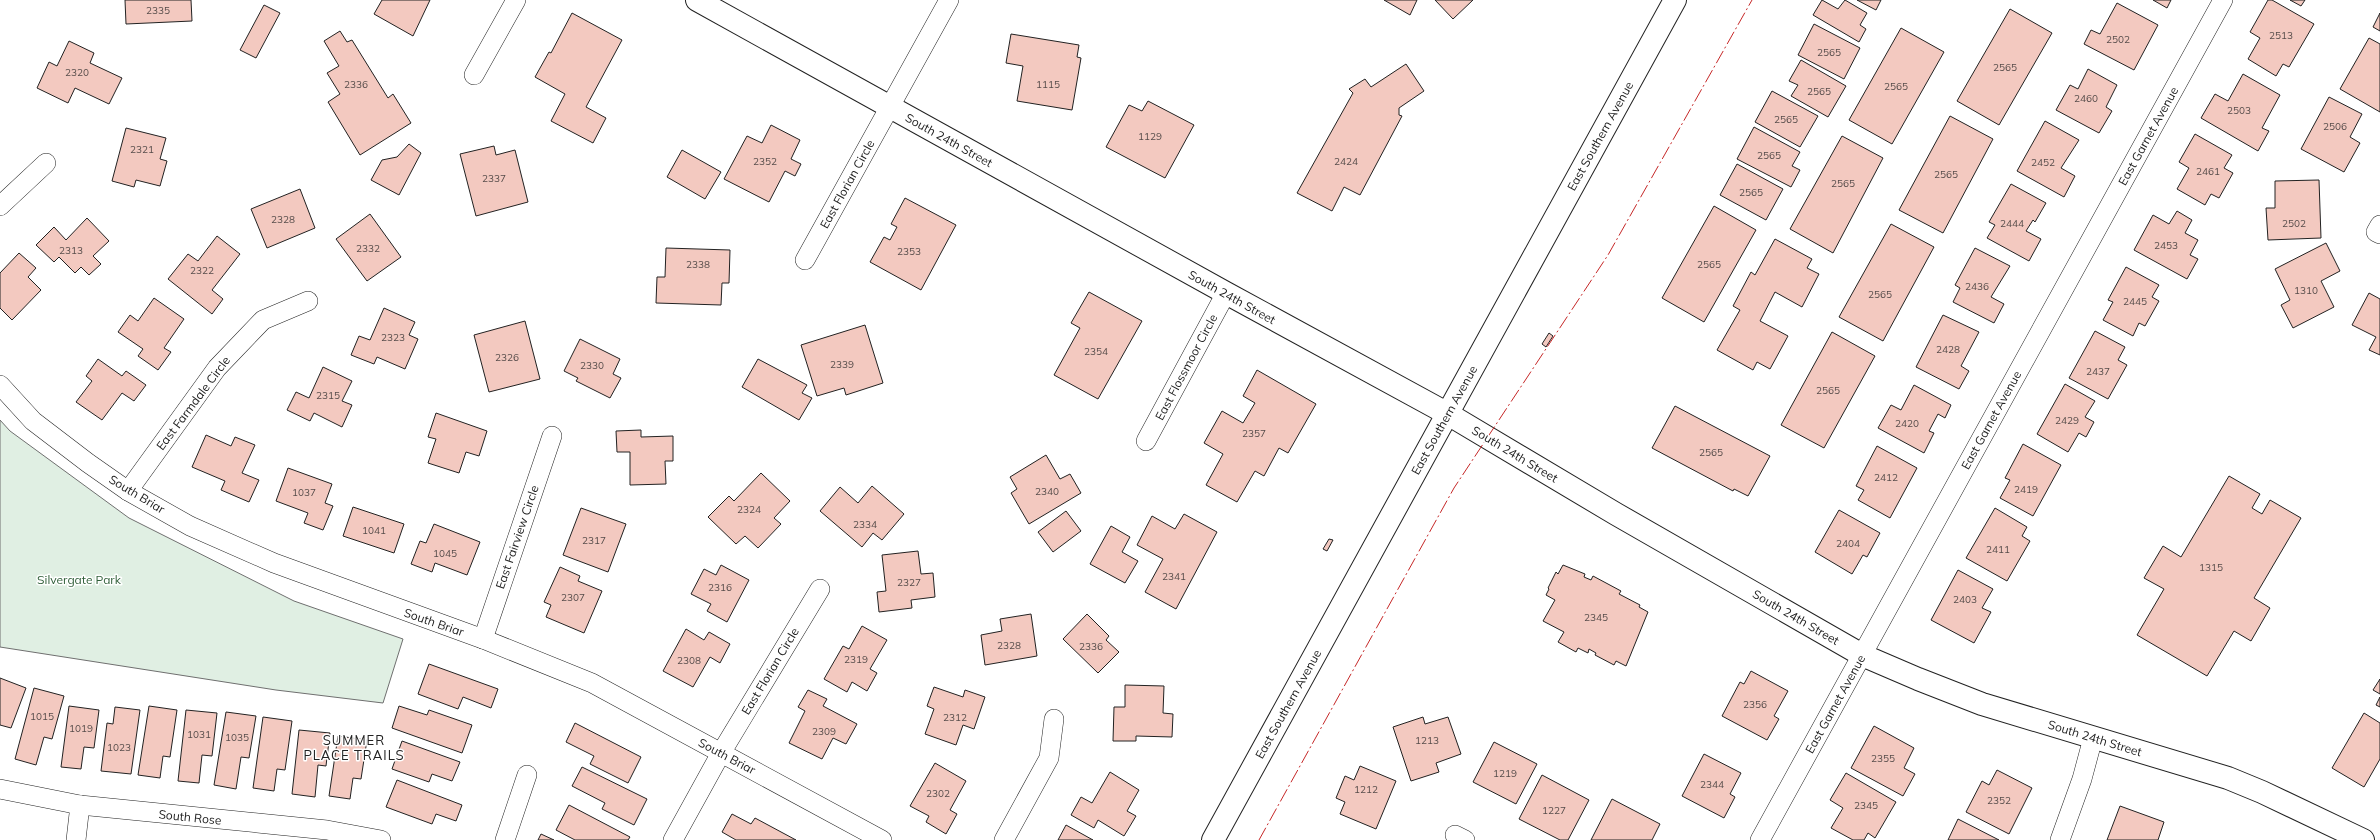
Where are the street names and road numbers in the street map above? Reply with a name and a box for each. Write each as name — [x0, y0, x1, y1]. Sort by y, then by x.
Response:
street label: East Southern Avenue — [1564, 79, 1636, 193]
street label: East Garnet Avenue — [2115, 84, 2181, 188]
street label: South 24th Street — [903, 110, 995, 170]
street label: East Florian Circle — [816, 137, 878, 231]
street label: South 24th Street — [1186, 267, 1278, 327]
street label: East Flossmoor Circle — [1152, 311, 1220, 423]
street label: East Farmdale Circle — [153, 353, 233, 453]
street label: East Southern Avenue — [1408, 363, 1480, 477]
street label: East Garnet Avenue — [1958, 368, 2024, 472]
street label: South 24th Street — [1469, 422, 1561, 486]
street label: South Briar — [106, 471, 168, 517]
street label: East Fairview Circle — [492, 483, 542, 591]
street label: South 24th Street — [1750, 586, 1842, 648]
street label: South Briar — [402, 605, 467, 639]
street label: East Florian Circle — [738, 625, 802, 717]
street label: East Southern Avenue — [1252, 647, 1324, 761]
street label: East Garnet Avenue — [1802, 652, 1868, 756]
street label: South 24th Street — [2046, 717, 2144, 759]
street label: South Briar — [696, 735, 759, 778]
street label: South Rose — [158, 806, 222, 828]

